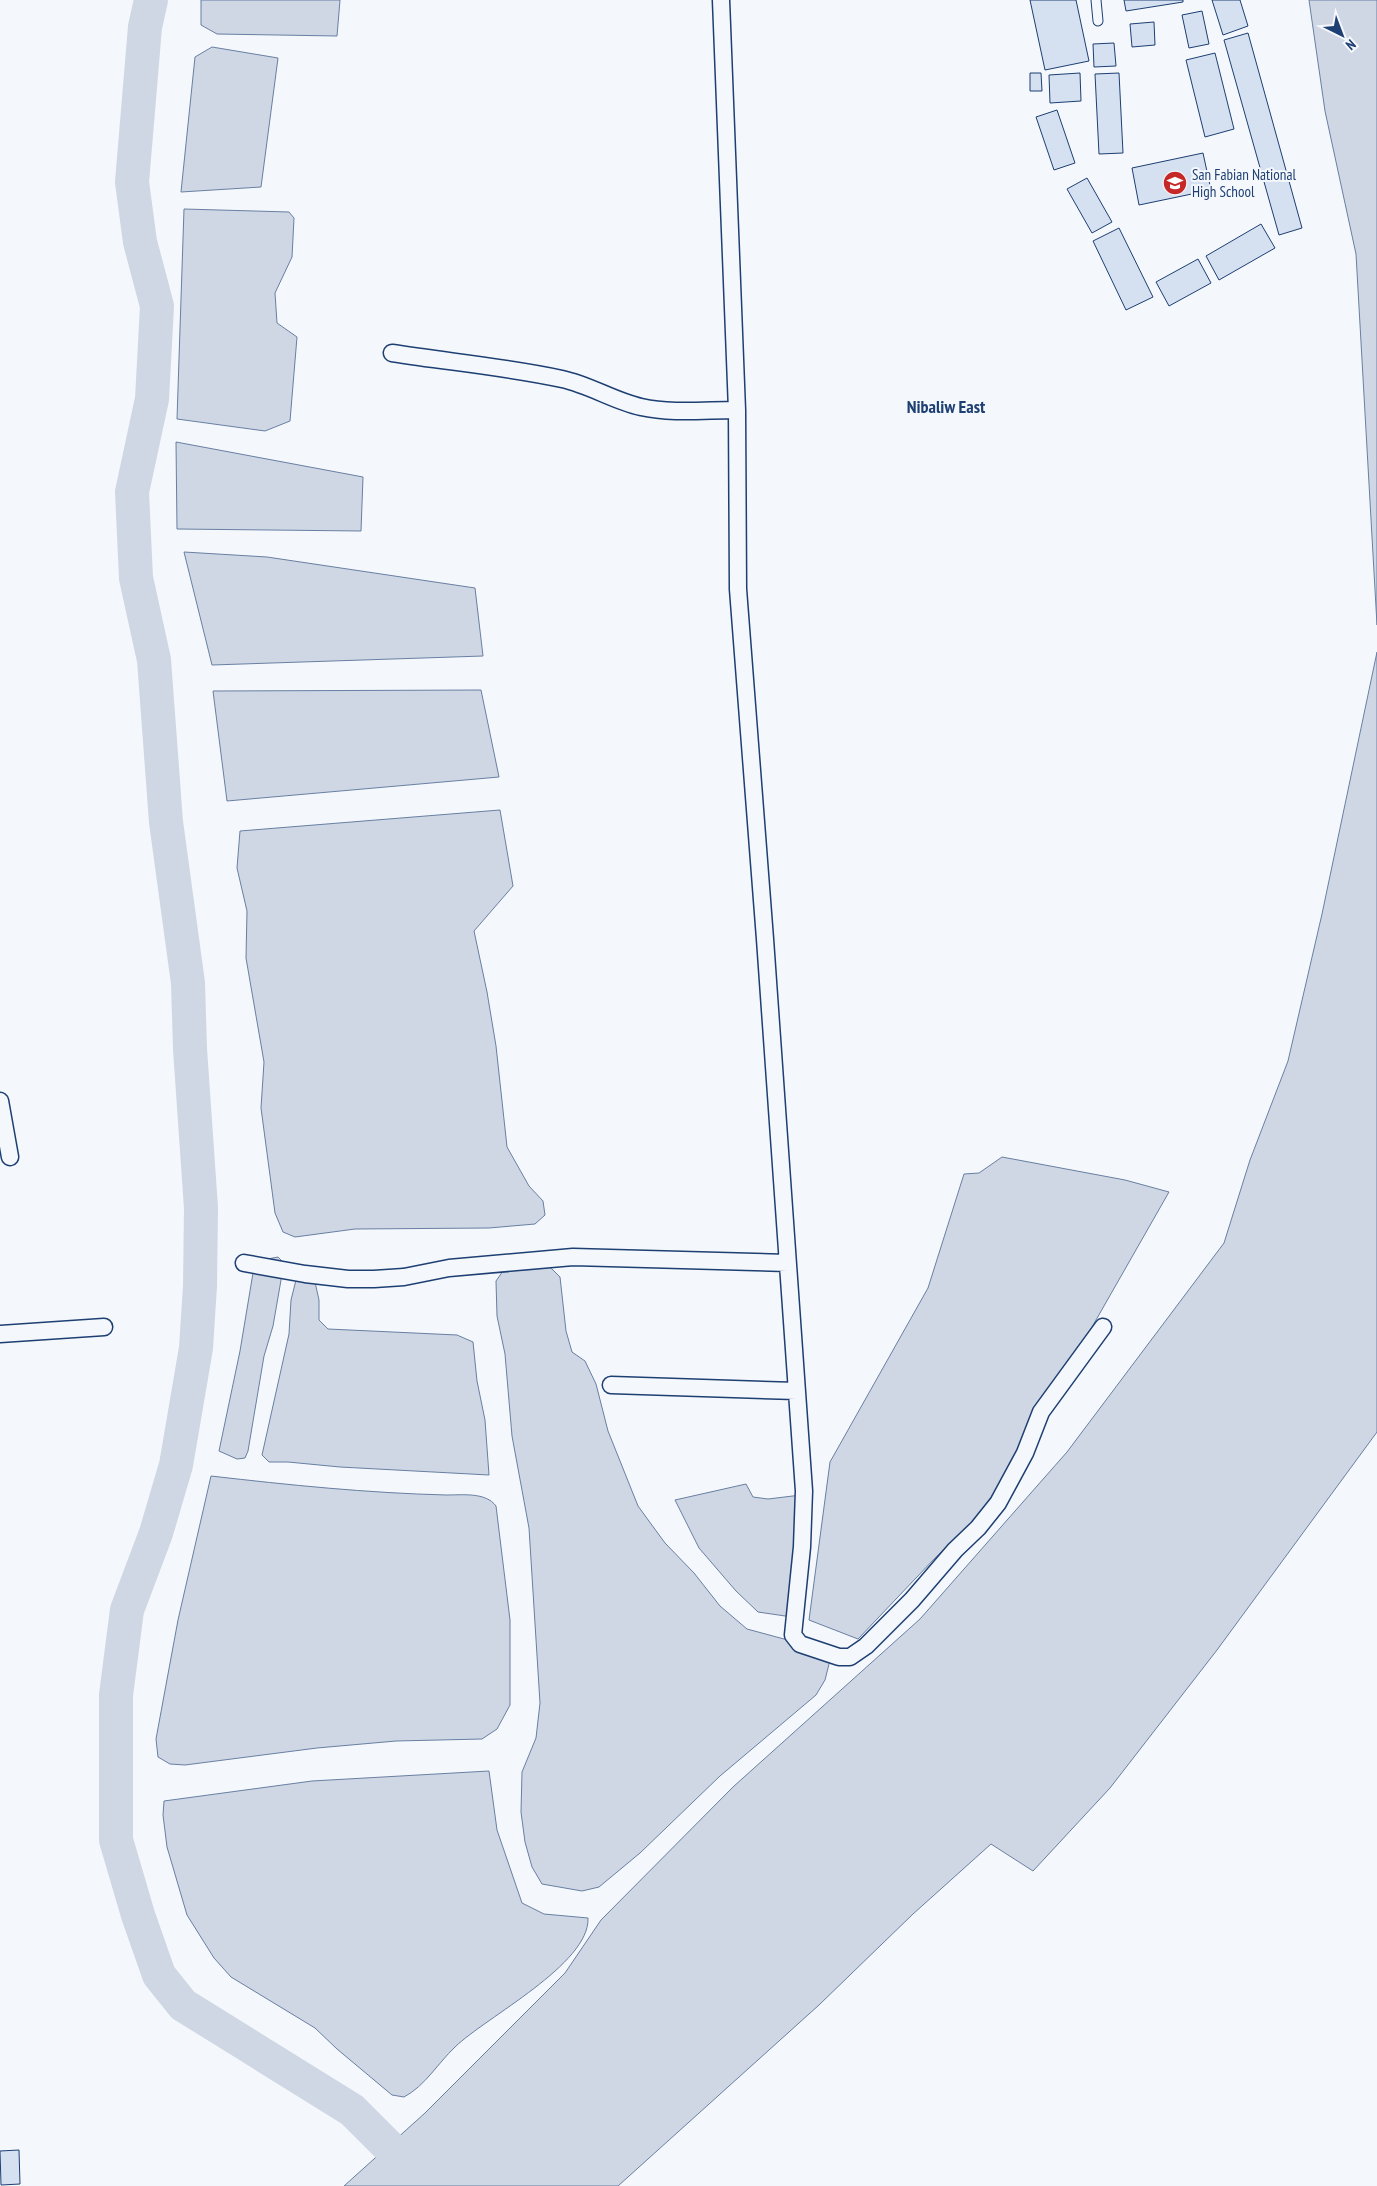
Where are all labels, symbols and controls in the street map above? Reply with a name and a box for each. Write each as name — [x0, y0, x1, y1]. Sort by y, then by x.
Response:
north arrow — [1317, 10, 1367, 60]
text: N — [1342, 35, 1360, 54]
place label: San Fabian National High School — [1192, 165, 1296, 201]
school or university icon: San Fabian National High School — [1162, 170, 1188, 196]
district label: Nibaliw East — [907, 395, 986, 418]

